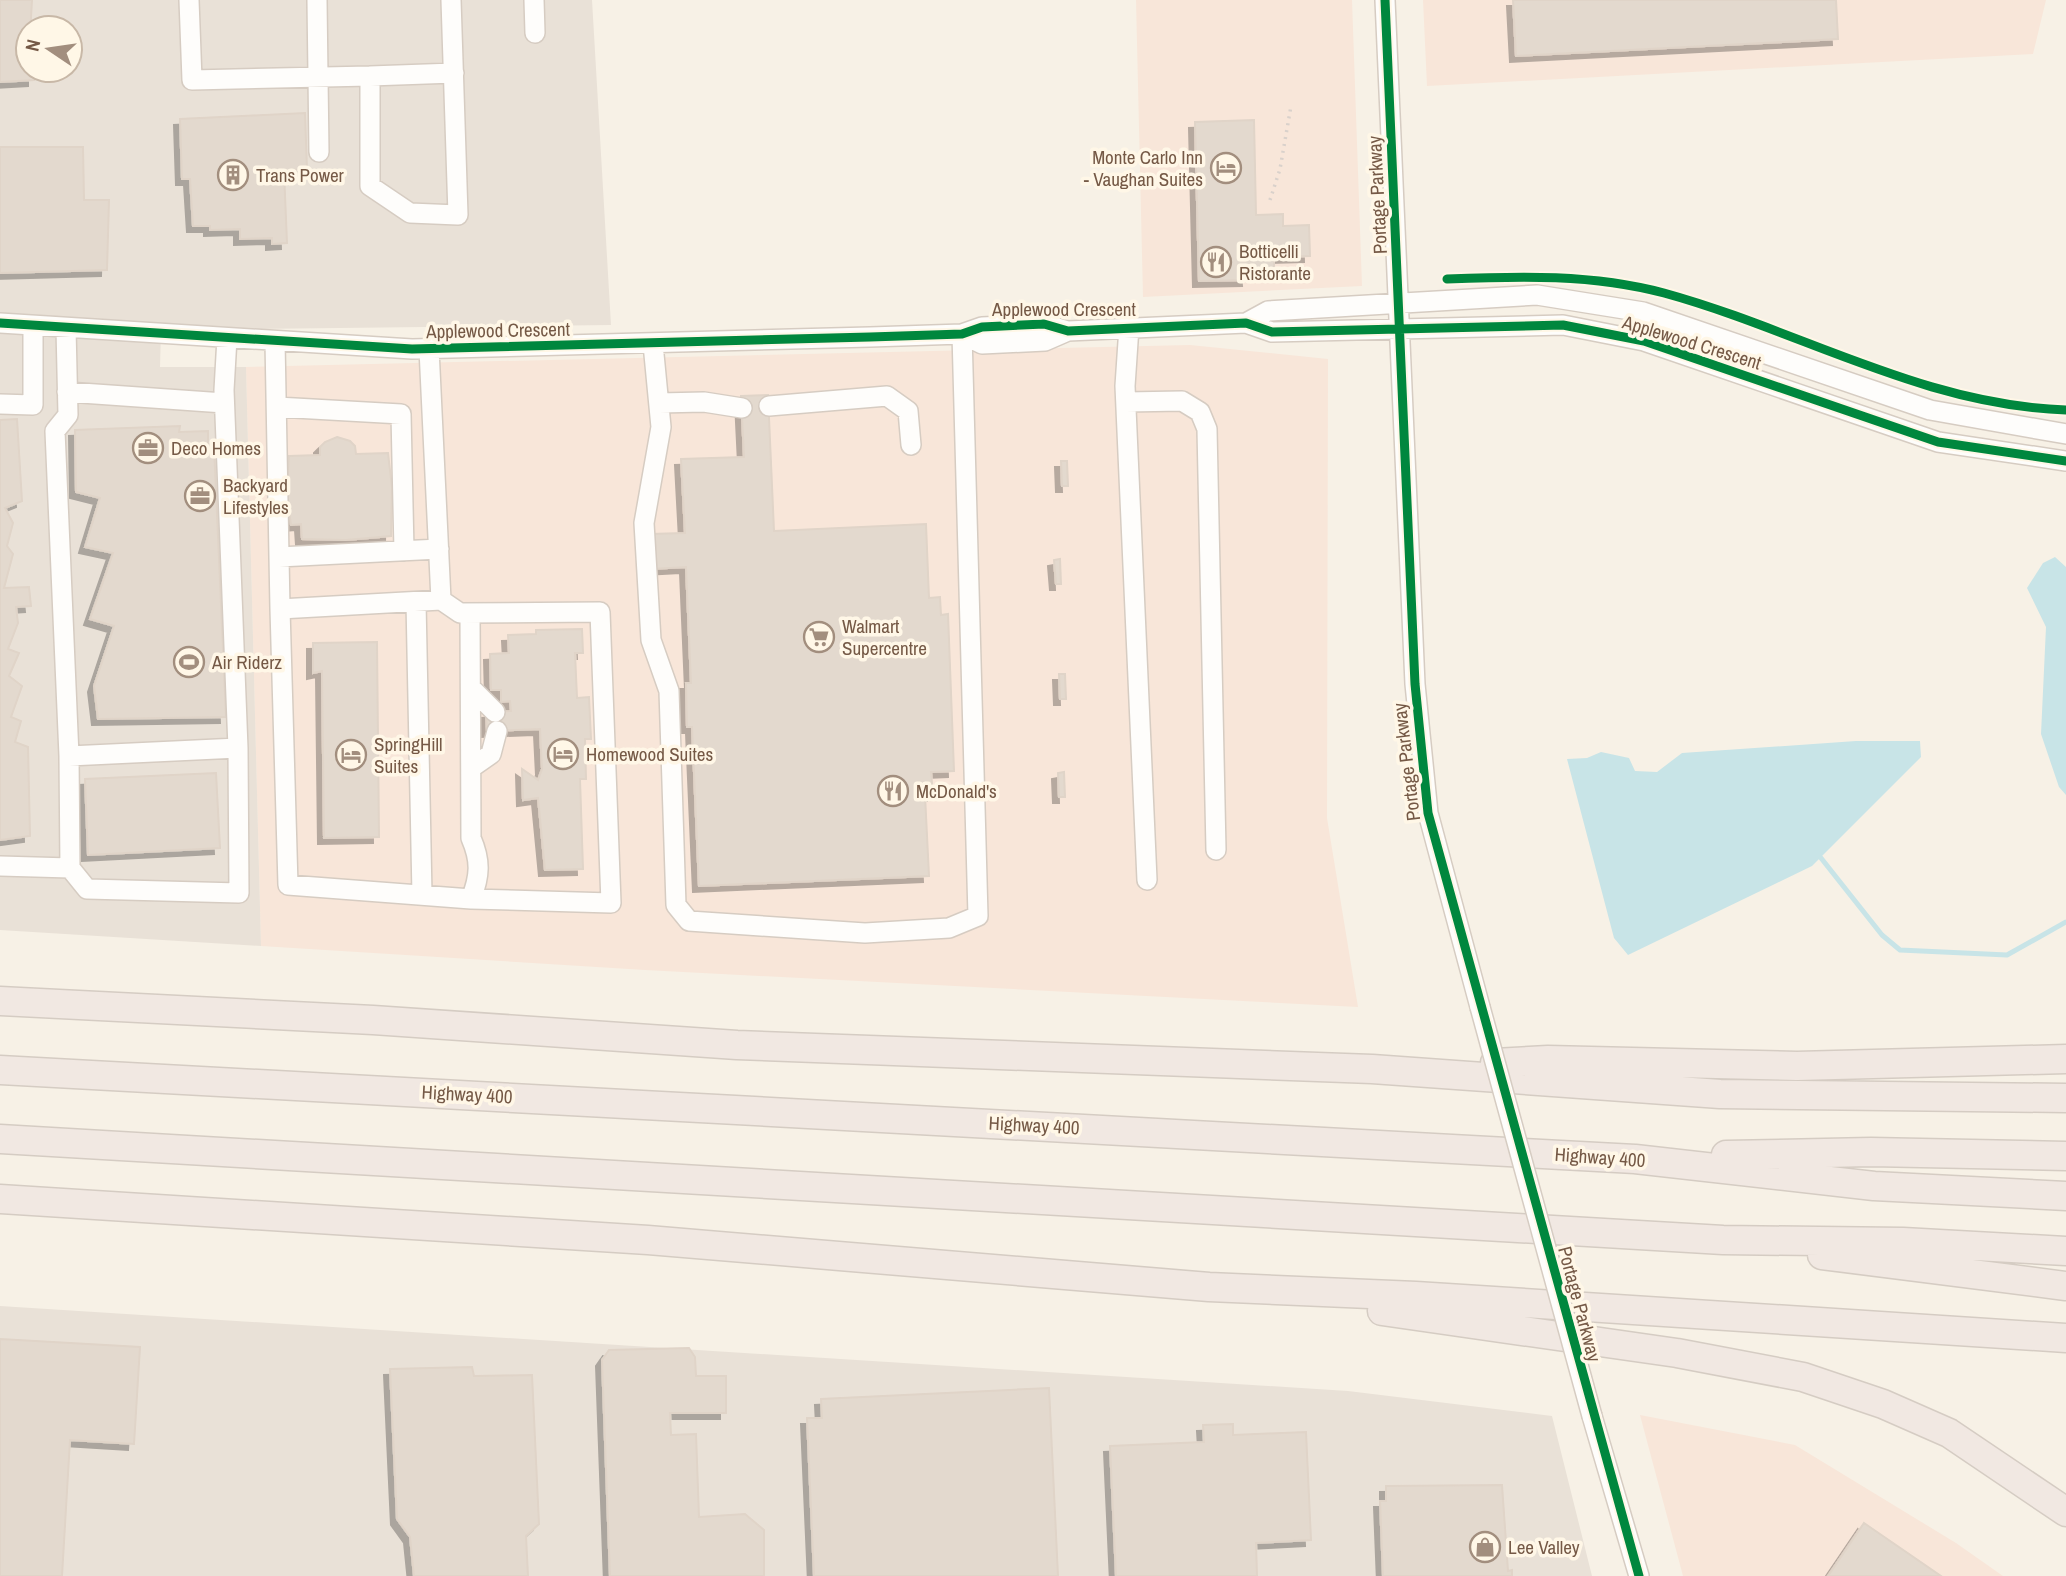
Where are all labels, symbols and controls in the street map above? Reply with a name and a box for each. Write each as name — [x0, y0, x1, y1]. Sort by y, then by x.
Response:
north arrow — [14, 14, 84, 84]
text: N — [19, 37, 46, 54]
street label: Portage Parkway — [1361, 135, 1393, 255]
place label: Monte Carlo Inn - Vaughan Suites — [1084, 144, 1203, 192]
hotel icon: Monte Carlo Inn - Vaughan Suites — [1209, 151, 1243, 185]
building icon: Trans Power — [216, 158, 250, 192]
place label: Trans Power — [256, 162, 345, 188]
place label: Botticelli Ristorante — [1239, 238, 1311, 286]
restaurant icon: Botticelli Ristorante — [1199, 245, 1233, 279]
street label: Applewood Crescent — [991, 296, 1137, 322]
street label: Applewood Crescent — [1619, 308, 1765, 376]
street label: Applewood Crescent — [425, 316, 571, 344]
office icon: Deco Homes — [131, 431, 165, 465]
place label: Deco Homes — [171, 435, 261, 461]
place label: Backyard Lifestyles — [223, 472, 289, 520]
office icon: Backyard Lifestyles — [183, 479, 217, 513]
place label: Walmart Supercentre — [842, 613, 927, 661]
supermarket icon: Walmart Supercentre — [802, 620, 836, 654]
sports icon: Air Riderz — [172, 645, 206, 679]
place label: Air Riderz — [211, 649, 282, 675]
street label: Portage Parkway — [1386, 701, 1426, 822]
place label: SpringHill Suites — [374, 731, 442, 779]
hotel icon: Homewood Suites — [546, 737, 580, 771]
hotel icon: SpringHill Suites — [334, 738, 368, 772]
place label: Homewood Suites — [586, 741, 714, 767]
restaurant icon: McDonald's — [876, 774, 910, 808]
place label: McDonald's — [916, 778, 997, 804]
street label: Highway 400 — [421, 1079, 513, 1109]
street label: Highway 400 — [988, 1110, 1080, 1140]
street label: Highway 400 — [1554, 1141, 1646, 1173]
street label: Portage Parkway — [1552, 1243, 1608, 1365]
shop icon: Lee Valley — [1468, 1530, 1502, 1564]
place label: Lee Valley — [1508, 1534, 1580, 1560]

